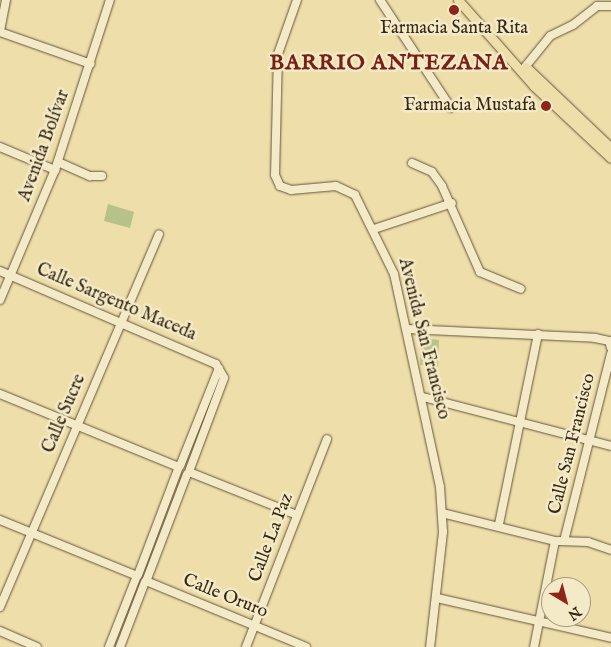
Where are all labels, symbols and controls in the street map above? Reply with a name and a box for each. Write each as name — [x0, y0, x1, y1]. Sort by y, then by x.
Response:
marker: Farmacia Santa Rita — [448, 4, 460, 16]
place label: Farmacia Santa Rita — [380, 18, 528, 40]
district label: BARRIO ANTEZANA — [268, 51, 510, 77]
street label: Avenida Bolívar — [15, 87, 75, 205]
place label: Farmacia Mustafa — [404, 95, 536, 117]
marker: Farmacia Mustafa — [540, 100, 552, 112]
street label: Avenida San Francisco — [392, 256, 454, 422]
street label: Calle Sargento Maceda — [33, 260, 199, 346]
street label: Calle Sucre — [39, 371, 91, 457]
street label: Calle San Francisco — [545, 371, 601, 517]
street label: Calle La Paz — [245, 490, 299, 586]
street label: Calle Oruro — [179, 570, 271, 624]
north arrow — [541, 577, 591, 627]
text: N — [564, 602, 585, 624]

